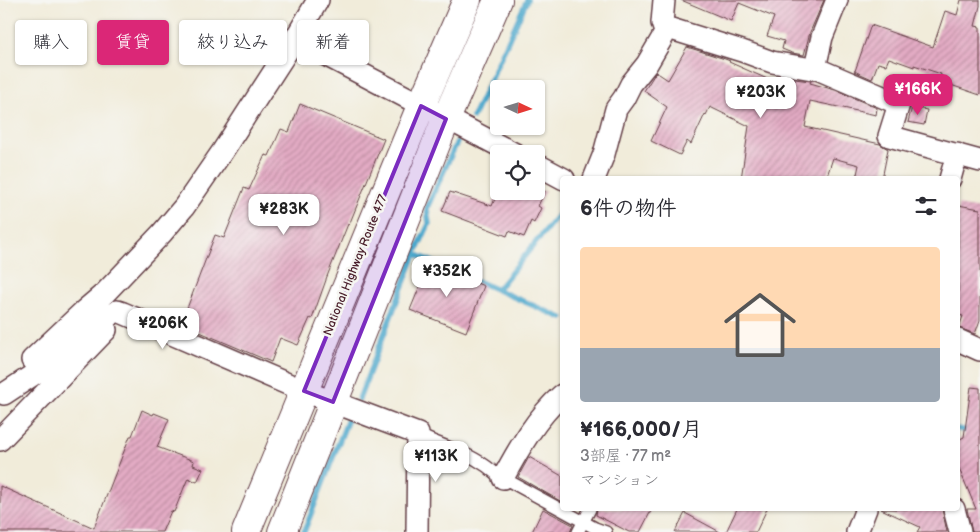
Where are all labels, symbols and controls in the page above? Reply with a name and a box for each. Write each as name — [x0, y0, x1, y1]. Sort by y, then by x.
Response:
chip: 購入 — [15, 20, 87, 65]
chip: 賃貸 — [97, 20, 169, 65]
chip: 絞り込み — [179, 20, 287, 65]
chip: 新着 — [297, 20, 369, 65]
pin: ¥166K — [883, 74, 953, 116]
pin: ¥203K — [726, 76, 796, 119]
north arrow — [490, 80, 545, 135]
map controls — [490, 80, 545, 200]
text: ¥166K — [895, 80, 941, 99]
text: ¥203K — [736, 83, 786, 102]
button: locate — [490, 145, 545, 200]
street label: National Highway Route 477 — [320, 192, 391, 338]
icon: filters — [912, 192, 940, 220]
pin: ¥283K — [249, 194, 319, 236]
text: 6件の物件 — [580, 196, 677, 221]
text: ¥283K — [259, 200, 309, 219]
pin: ¥352K — [412, 256, 482, 298]
text: ¥352K — [423, 262, 471, 281]
icon: home — [715, 280, 805, 370]
pin: ¥206K — [128, 308, 198, 350]
text: ¥206K — [138, 314, 188, 333]
text: ¥166,000/月 — [580, 417, 702, 442]
pin: ¥113K — [401, 440, 471, 483]
text: ¥113K — [414, 447, 458, 466]
text: 3部屋 · 77 m² — [580, 447, 671, 466]
text: マンション — [580, 471, 659, 490]

